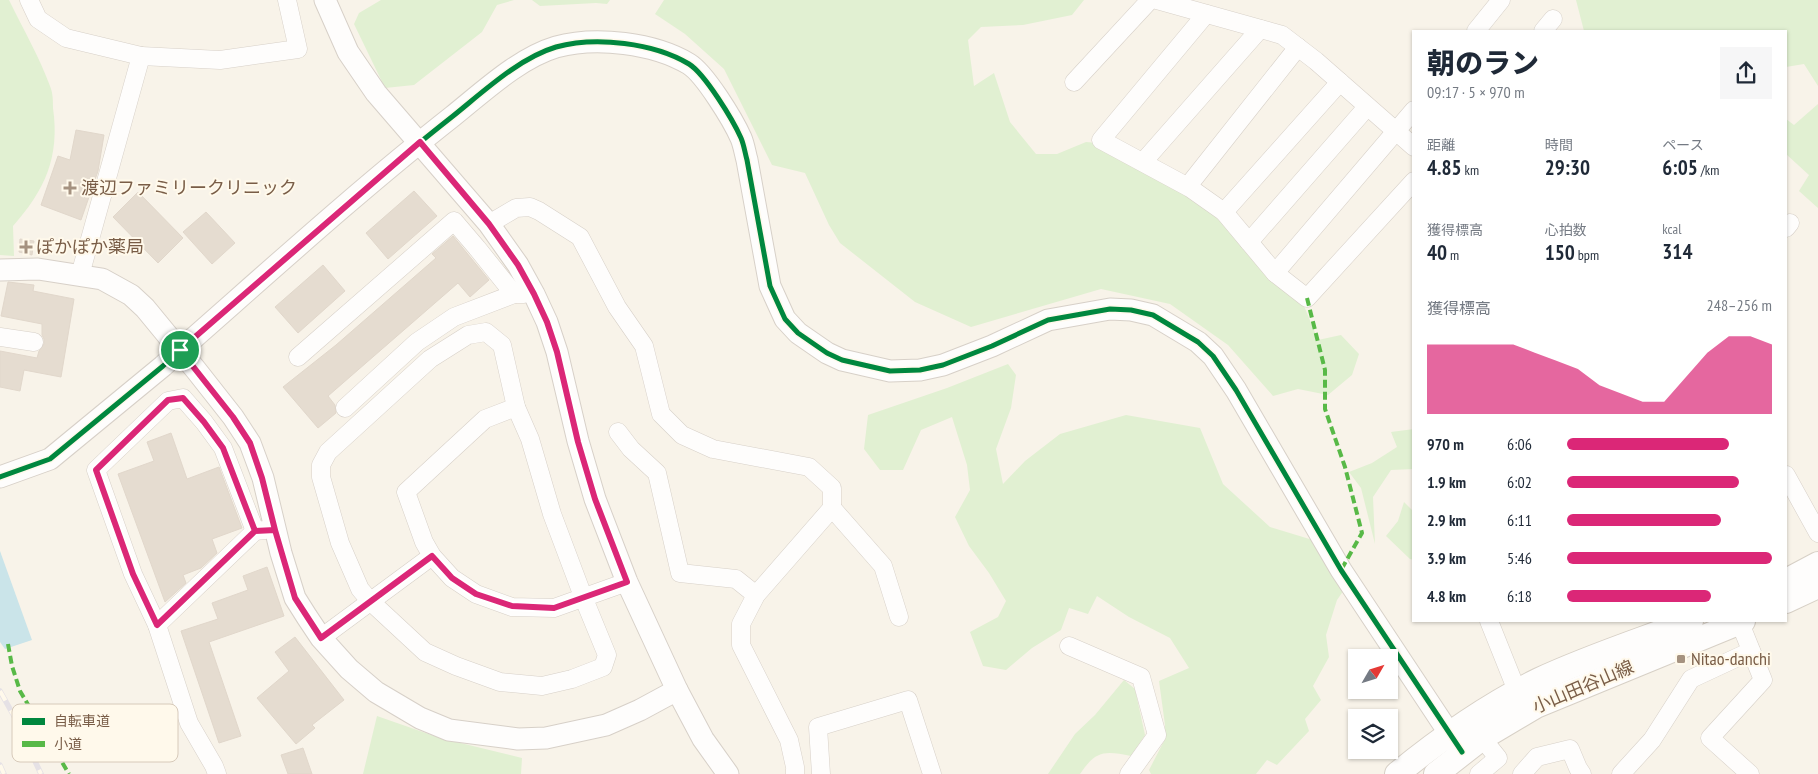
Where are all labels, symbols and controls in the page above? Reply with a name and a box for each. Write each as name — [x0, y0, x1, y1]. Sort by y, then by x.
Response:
text: 朝のラン — [1427, 44, 1539, 81]
button: share — [1720, 47, 1772, 99]
text: 09:17 · 5 × 970 m — [1427, 82, 1525, 102]
text: 距離 — [1427, 136, 1455, 154]
text: 時間 — [1545, 136, 1573, 154]
text: ペース — [1662, 136, 1704, 154]
text: 4.85 — [1427, 154, 1462, 181]
text: 29:30 — [1545, 154, 1590, 181]
text: 6:05 — [1662, 154, 1698, 181]
text: km — [1462, 161, 1479, 179]
text: /km — [1698, 161, 1719, 179]
place label: 渡辺ファミリークリニック — [81, 176, 297, 199]
marker: 渡辺ファミリークリニック — [63, 181, 77, 195]
text: kcal — [1662, 220, 1681, 238]
text: 獲得標高 — [1427, 221, 1483, 239]
text: 心拍数 — [1545, 221, 1587, 239]
place label: ぽかぽか薬局 — [36, 235, 144, 258]
text: 314 — [1662, 238, 1692, 265]
text: 40 — [1427, 239, 1447, 266]
text: 150 — [1545, 239, 1575, 266]
marker: ぽかぽか薬局 — [20, 241, 32, 253]
text: m — [1447, 246, 1459, 264]
text: bpm — [1575, 246, 1599, 264]
text: 248–256 m — [1707, 295, 1772, 315]
text: 獲得標高 — [1427, 298, 1491, 318]
pin — [159, 329, 201, 371]
icon: arrive — [166, 336, 194, 364]
text: 970 m — [1427, 434, 1464, 454]
text: 6:06 — [1507, 434, 1532, 454]
text: 1.9 km — [1427, 472, 1466, 492]
text: 6:02 — [1507, 472, 1532, 492]
text: 2.9 km — [1427, 510, 1466, 530]
text: 6:11 — [1507, 510, 1532, 530]
text: 3.9 km — [1427, 548, 1466, 568]
text: 5:46 — [1507, 548, 1532, 568]
text: 4.8 km — [1427, 586, 1466, 606]
text: 6:18 — [1507, 586, 1532, 606]
place label: Nitao-danchi — [1691, 647, 1771, 670]
north arrow — [1348, 649, 1398, 699]
map controls — [1348, 649, 1398, 759]
marker: Nitao-danchi — [1675, 653, 1687, 665]
street label: 小山田谷山線 — [1529, 655, 1637, 718]
legend — [12, 704, 178, 762]
button: layers — [1348, 709, 1398, 759]
text: 自転車道 — [54, 712, 110, 730]
text: 小道 — [54, 735, 82, 753]

